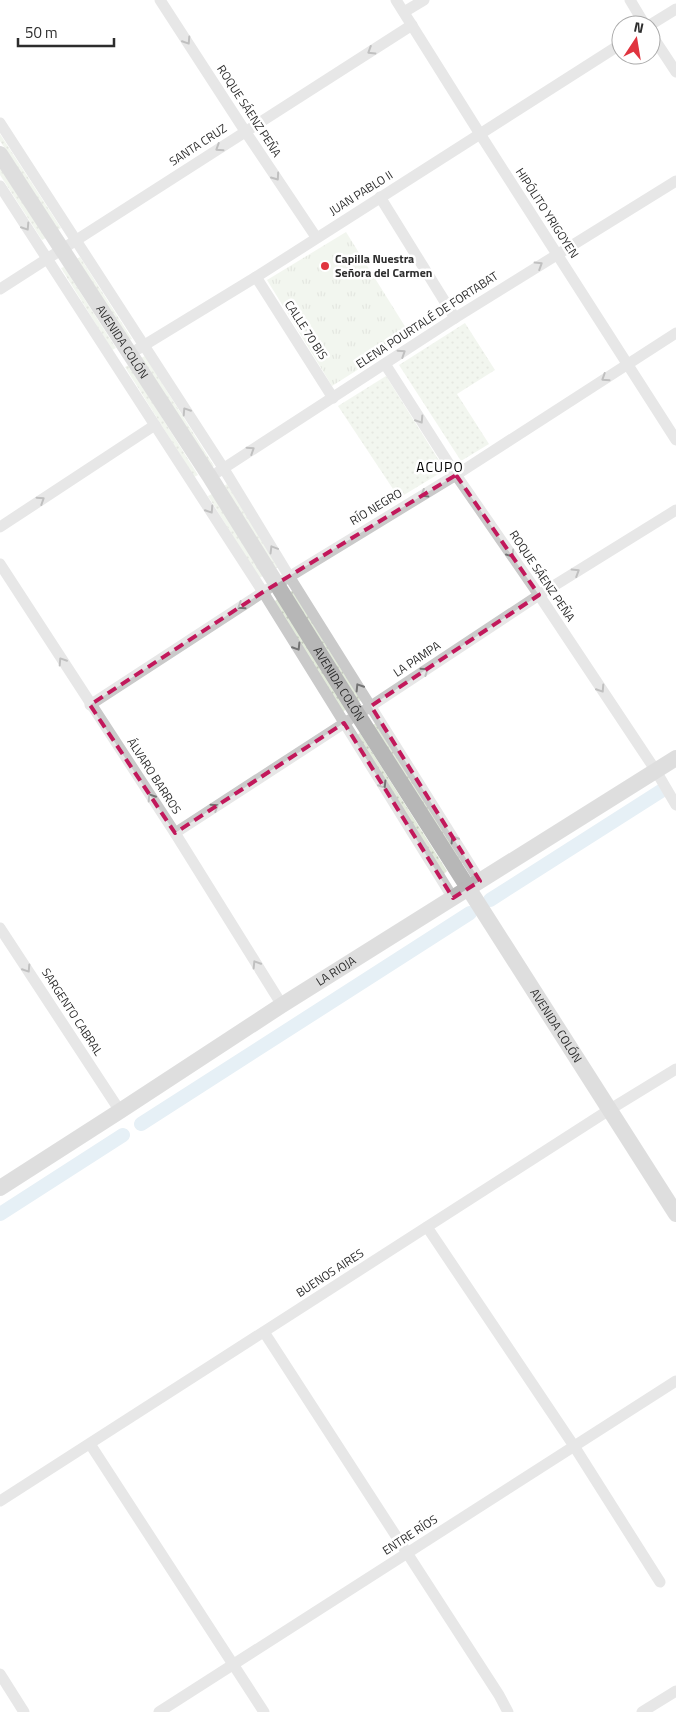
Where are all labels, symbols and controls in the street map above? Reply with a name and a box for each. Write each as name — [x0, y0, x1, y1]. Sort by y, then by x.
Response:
scale bar — [18, 15, 114, 47]
north arrow — [611, 15, 661, 65]
text: N — [632, 16, 646, 38]
text: 50 m — [25, 21, 58, 44]
one-way arrow — [180, 36, 190, 45]
one-way arrow — [367, 45, 376, 55]
street label: ROQUE SÁENZ PEÑA — [212, 61, 286, 161]
street label: SANTA CRUZ — [165, 119, 230, 170]
one-way arrow — [215, 142, 224, 151]
street label: HIPÓLITO YRIGOYEN — [511, 164, 584, 262]
street label: JUAN PABLO II — [325, 165, 396, 220]
one-way arrow — [270, 171, 279, 180]
one-way arrow — [20, 222, 30, 231]
place label: Capilla Nuestra Señora del Carmen — [335, 249, 432, 282]
marker: Capilla Nuestra Señora del Carmen — [319, 260, 331, 272]
one-way arrow — [533, 262, 542, 272]
street label: ELENA POURTALÉ DE FORTABAT — [352, 266, 502, 373]
street label: CALLE 70 BIS — [280, 296, 333, 363]
street label: AVENIDA COLÓN — [91, 301, 154, 382]
one-way arrow — [396, 349, 405, 359]
one-way arrow — [602, 372, 611, 381]
one-way arrow — [183, 408, 193, 417]
one-way arrow — [414, 414, 424, 423]
one-way arrow — [245, 447, 254, 456]
district label: ACUPO — [416, 456, 464, 477]
street label: RÍO NEGRO — [346, 483, 406, 530]
one-way arrow — [421, 488, 430, 497]
one-way arrow — [35, 497, 45, 506]
one-way arrow — [204, 505, 214, 514]
street label: ROQUE SÁENZ PEÑA — [505, 526, 580, 625]
one-way arrow — [269, 546, 279, 555]
one-way arrow — [505, 549, 514, 558]
one-way arrow — [570, 569, 579, 579]
one-way arrow — [237, 600, 246, 609]
street label: LA PAMPA — [389, 636, 444, 681]
one-way arrow — [291, 642, 301, 651]
street label: AVENIDA COLÓN — [309, 643, 370, 725]
one-way arrow — [59, 657, 68, 666]
one-way arrow — [420, 667, 429, 677]
one-way arrow — [356, 683, 365, 692]
one-way arrow — [595, 684, 605, 693]
street label: ÁLVARO BARROS — [123, 734, 186, 818]
one-way arrow — [377, 780, 387, 789]
one-way arrow — [147, 793, 157, 802]
one-way arrow — [210, 804, 219, 813]
one-way arrow — [451, 836, 461, 845]
street label: LA RIOJA — [312, 951, 360, 990]
one-way arrow — [253, 960, 263, 969]
one-way arrow — [21, 963, 30, 972]
street label: SARGENTO CABRAL — [37, 964, 108, 1059]
street label: AVENIDA COLÓN — [526, 985, 587, 1066]
street label: BUENOS AIRES — [292, 1243, 367, 1302]
street label: ENTRE RÍOS — [378, 1510, 441, 1560]

